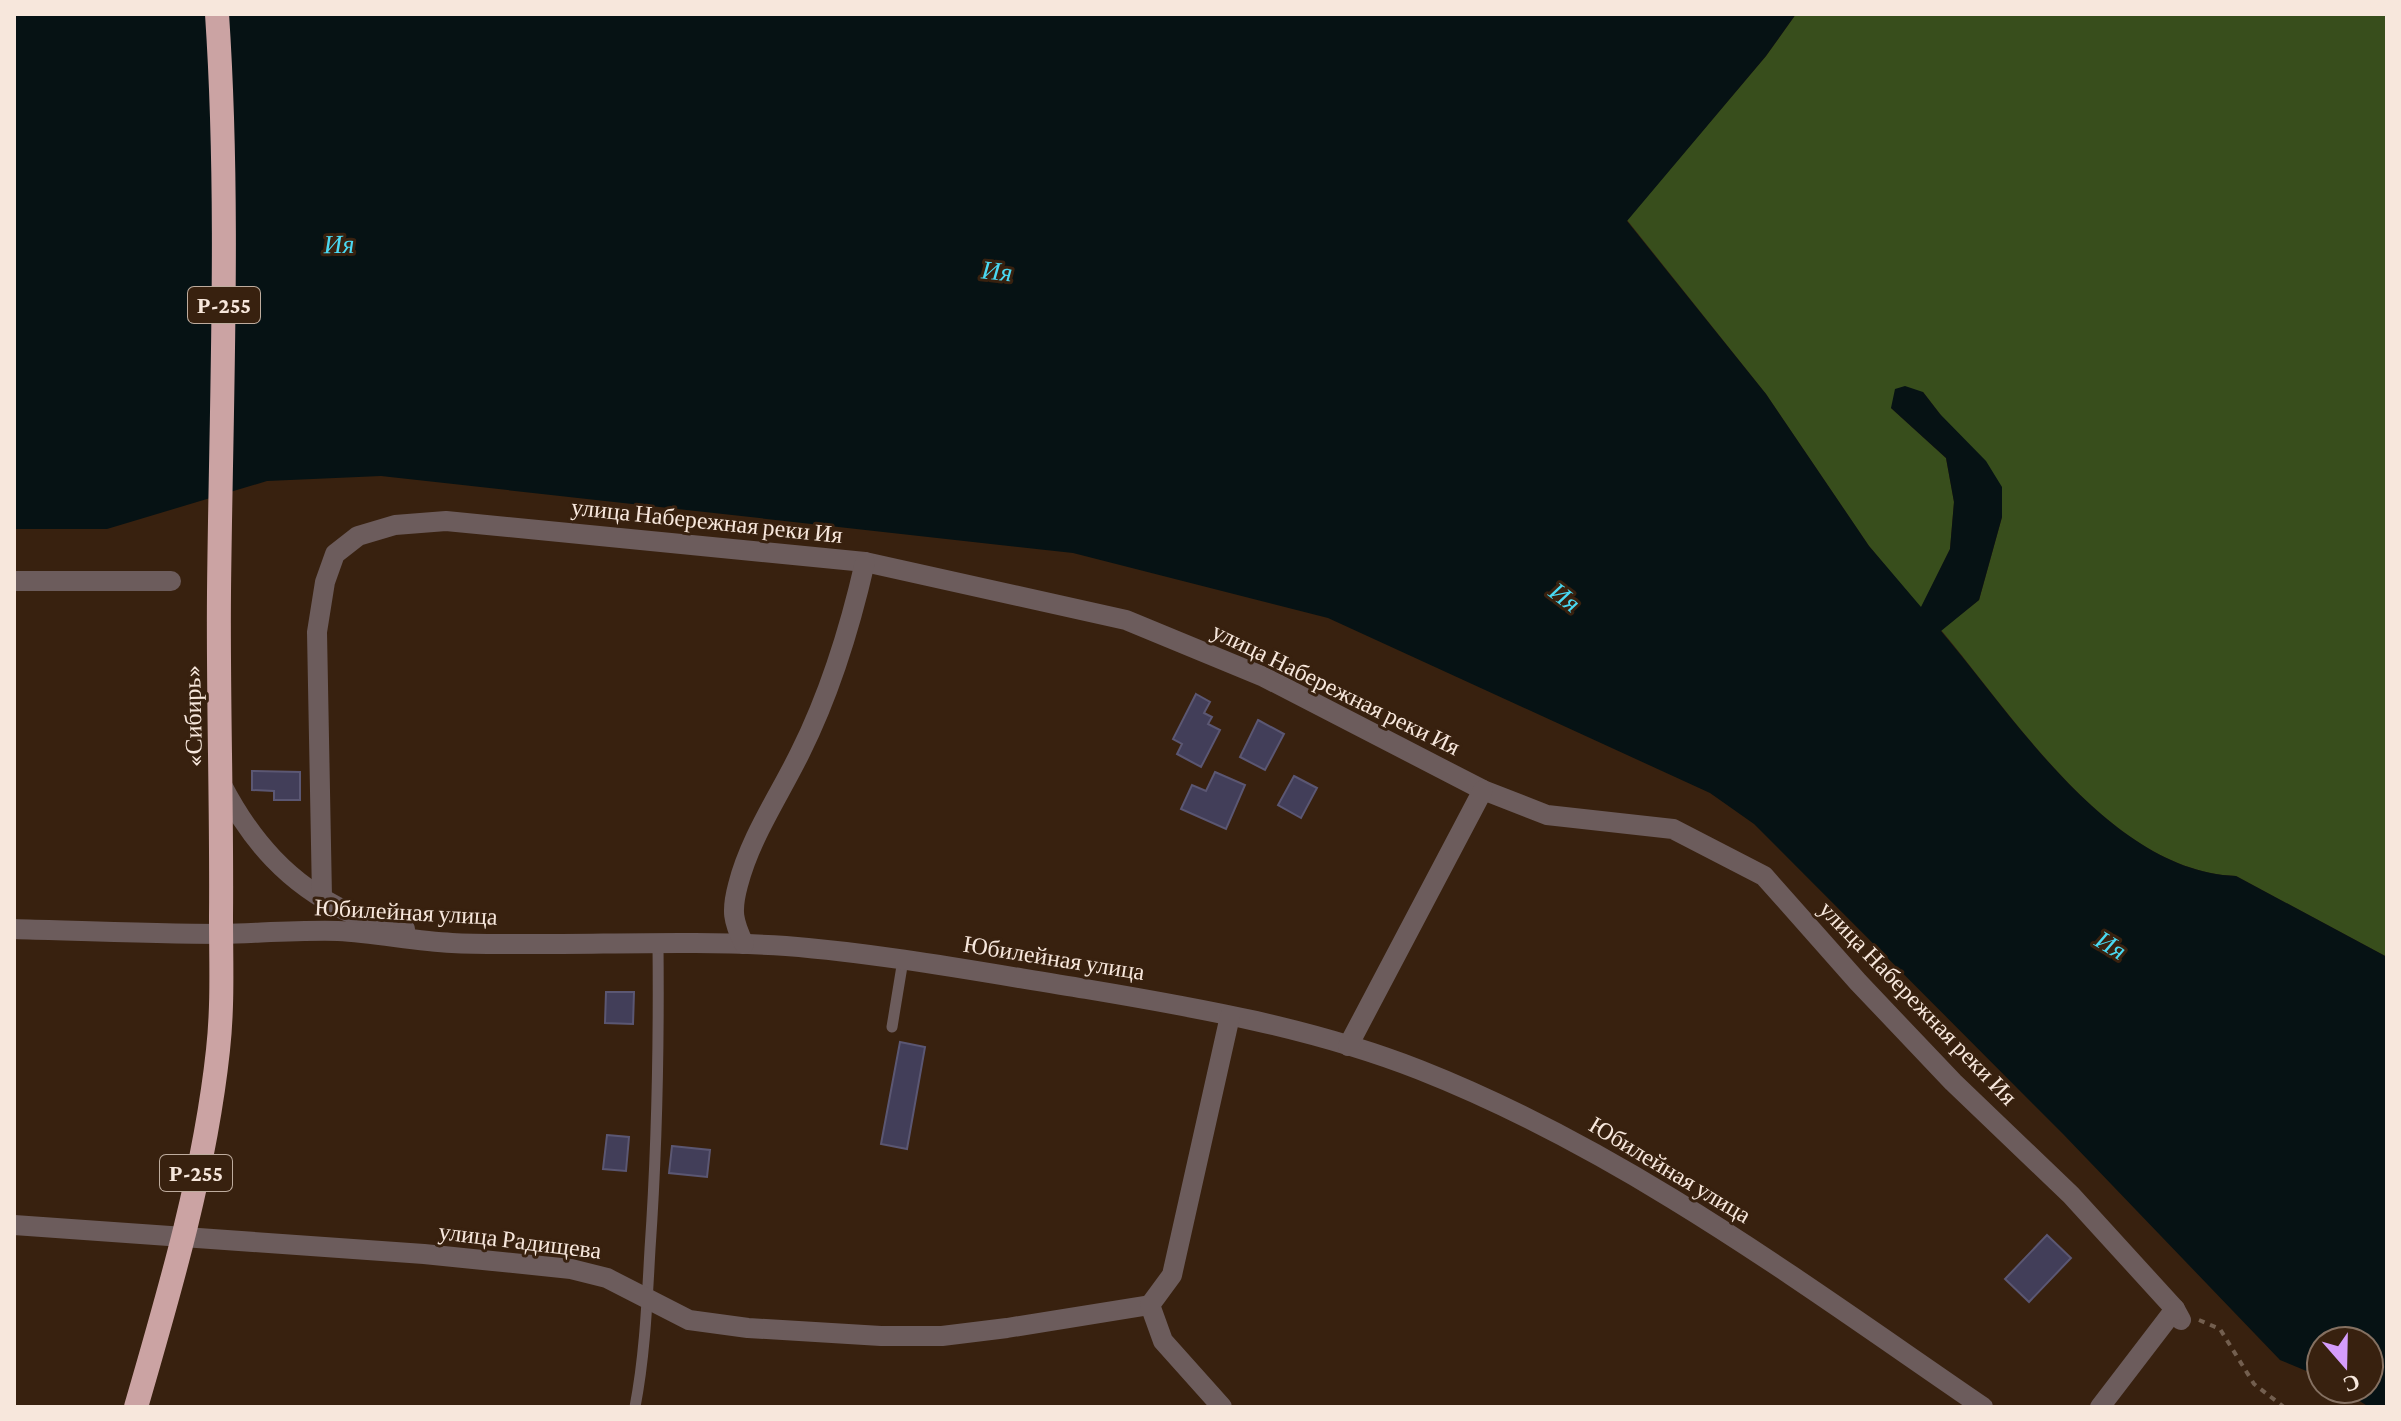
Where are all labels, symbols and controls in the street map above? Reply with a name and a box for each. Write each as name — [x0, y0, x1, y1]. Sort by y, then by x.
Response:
water label: Ия — [322, 230, 355, 259]
water label: Ия — [979, 255, 1014, 288]
road number: Р-255 — [188, 287, 260, 323]
street label: улица Набережная реки Ия — [570, 493, 844, 548]
water label: Ия — [1543, 576, 1586, 618]
street label: улица Набережная реки Ия — [1208, 617, 1465, 760]
street label: «Сибирь» — [178, 664, 207, 768]
street label: Юбилейная улица — [314, 893, 499, 930]
street label: улица Набережная реки Ия — [1814, 895, 2023, 1110]
water label: Ия — [2089, 925, 2131, 966]
street label: Юбилейная улица — [961, 930, 1147, 985]
street label: Юбилейная улица — [1585, 1111, 1756, 1229]
road number: Р-255 — [160, 1155, 232, 1191]
street label: улица Радищева — [437, 1217, 603, 1264]
north arrow — [2305, 1325, 2385, 1405]
text: С — [2340, 1369, 2363, 1398]

